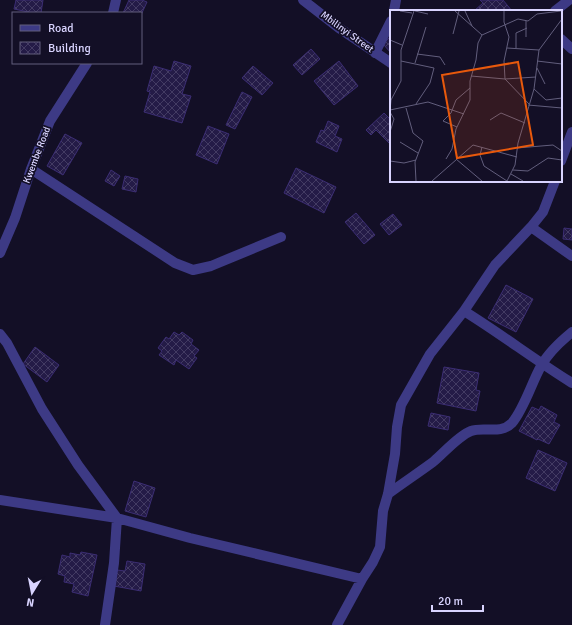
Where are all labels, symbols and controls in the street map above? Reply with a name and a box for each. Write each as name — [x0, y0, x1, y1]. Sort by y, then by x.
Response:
street label: Mbilinyi Street — [318, 9, 376, 56]
inset map — [390, 10, 562, 182]
legend — [12, 12, 142, 64]
text: Road — [48, 21, 74, 36]
text: Building — [48, 41, 91, 56]
street label: Kwembe Road — [21, 125, 53, 185]
north arrow — [12, 573, 52, 613]
scale bar — [432, 587, 483, 613]
text: 20 m — [438, 594, 463, 609]
text: N — [25, 595, 35, 609]

